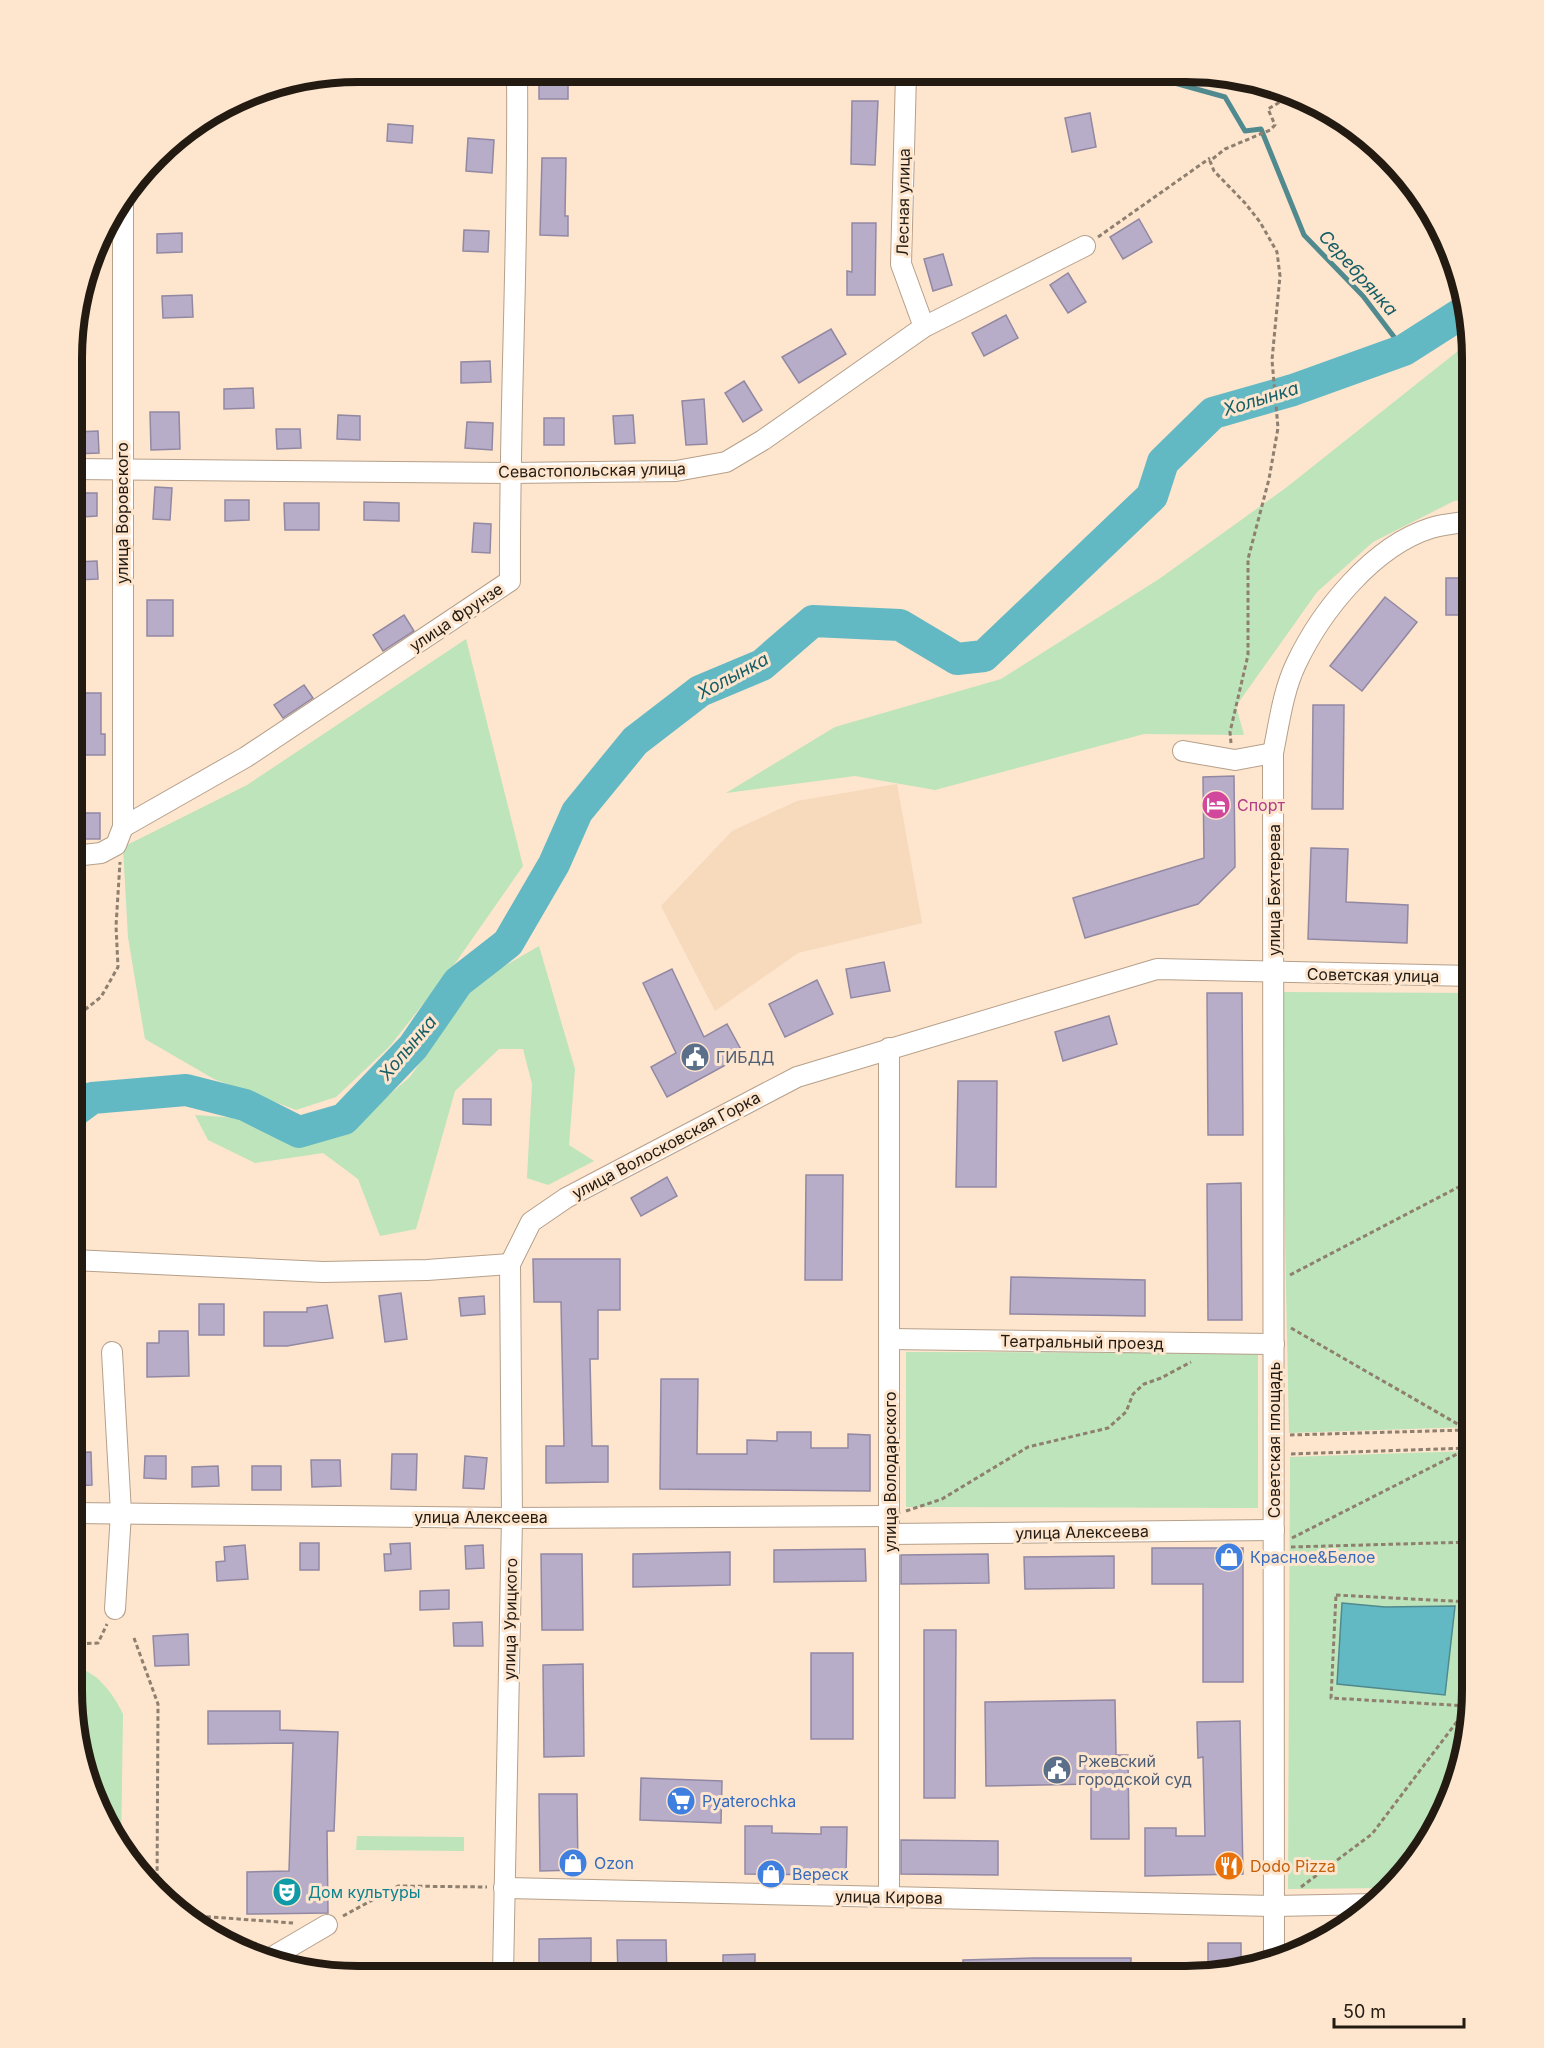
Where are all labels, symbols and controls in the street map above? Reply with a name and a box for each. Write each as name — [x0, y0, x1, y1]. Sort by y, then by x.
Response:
street label: Лесная улица — [892, 148, 914, 256]
water label: Серебрянка — [1314, 226, 1402, 320]
water label: Холынка — [1220, 377, 1301, 420]
street label: улица Воровского — [112, 442, 132, 584]
street label: Севастопольская улица — [498, 458, 686, 482]
street label: улица Фрунзе — [405, 578, 507, 656]
water label: Холынка — [693, 648, 772, 704]
hotel icon: Спорт — [1200, 789, 1232, 821]
place label: Спорт — [1237, 795, 1285, 815]
street label: улица Бехтерева — [1264, 824, 1284, 956]
street label: Советская улица — [1307, 964, 1439, 986]
water label: Холынка — [374, 1011, 441, 1085]
public building icon: ГИБДД — [679, 1041, 711, 1073]
place label: ГИБДД — [716, 1047, 774, 1067]
street label: улица Волосковская Горка — [569, 1087, 763, 1203]
street label: Театральный проезд — [1000, 1331, 1164, 1353]
street label: Советская площадь — [1264, 1362, 1284, 1518]
street label: улица Володарского — [880, 1391, 900, 1553]
street label: улица Алексеева — [414, 1507, 548, 1527]
street label: улица Алексеева — [1015, 1521, 1149, 1543]
shop icon: Красное&Белое — [1213, 1541, 1245, 1573]
place label: Красное&Белое — [1250, 1547, 1375, 1567]
street label: улица Урицкого — [499, 1558, 521, 1680]
place label: Ржевский городской суд — [1078, 1751, 1192, 1789]
public building icon: Ржевский городской суд — [1041, 1754, 1073, 1786]
supermarket icon: Pyaterochka — [665, 1785, 697, 1817]
place label: Pyaterochka — [702, 1791, 796, 1811]
shop icon: Ozon — [557, 1847, 589, 1879]
restaurant icon: Dodo Pizza — [1213, 1850, 1245, 1882]
place label: Ozon — [594, 1853, 634, 1873]
place label: Dodo Pizza — [1250, 1856, 1336, 1876]
shop icon: Вереск — [755, 1858, 787, 1890]
place label: Вереск — [792, 1864, 849, 1884]
theatre icon: Дом культуры — [271, 1876, 303, 1908]
place label: Дом культуры — [308, 1882, 421, 1902]
street label: улица Кирова — [835, 1886, 943, 1908]
scale bar — [1334, 1991, 1464, 2029]
text: 50 m — [1343, 2001, 1386, 2022]

